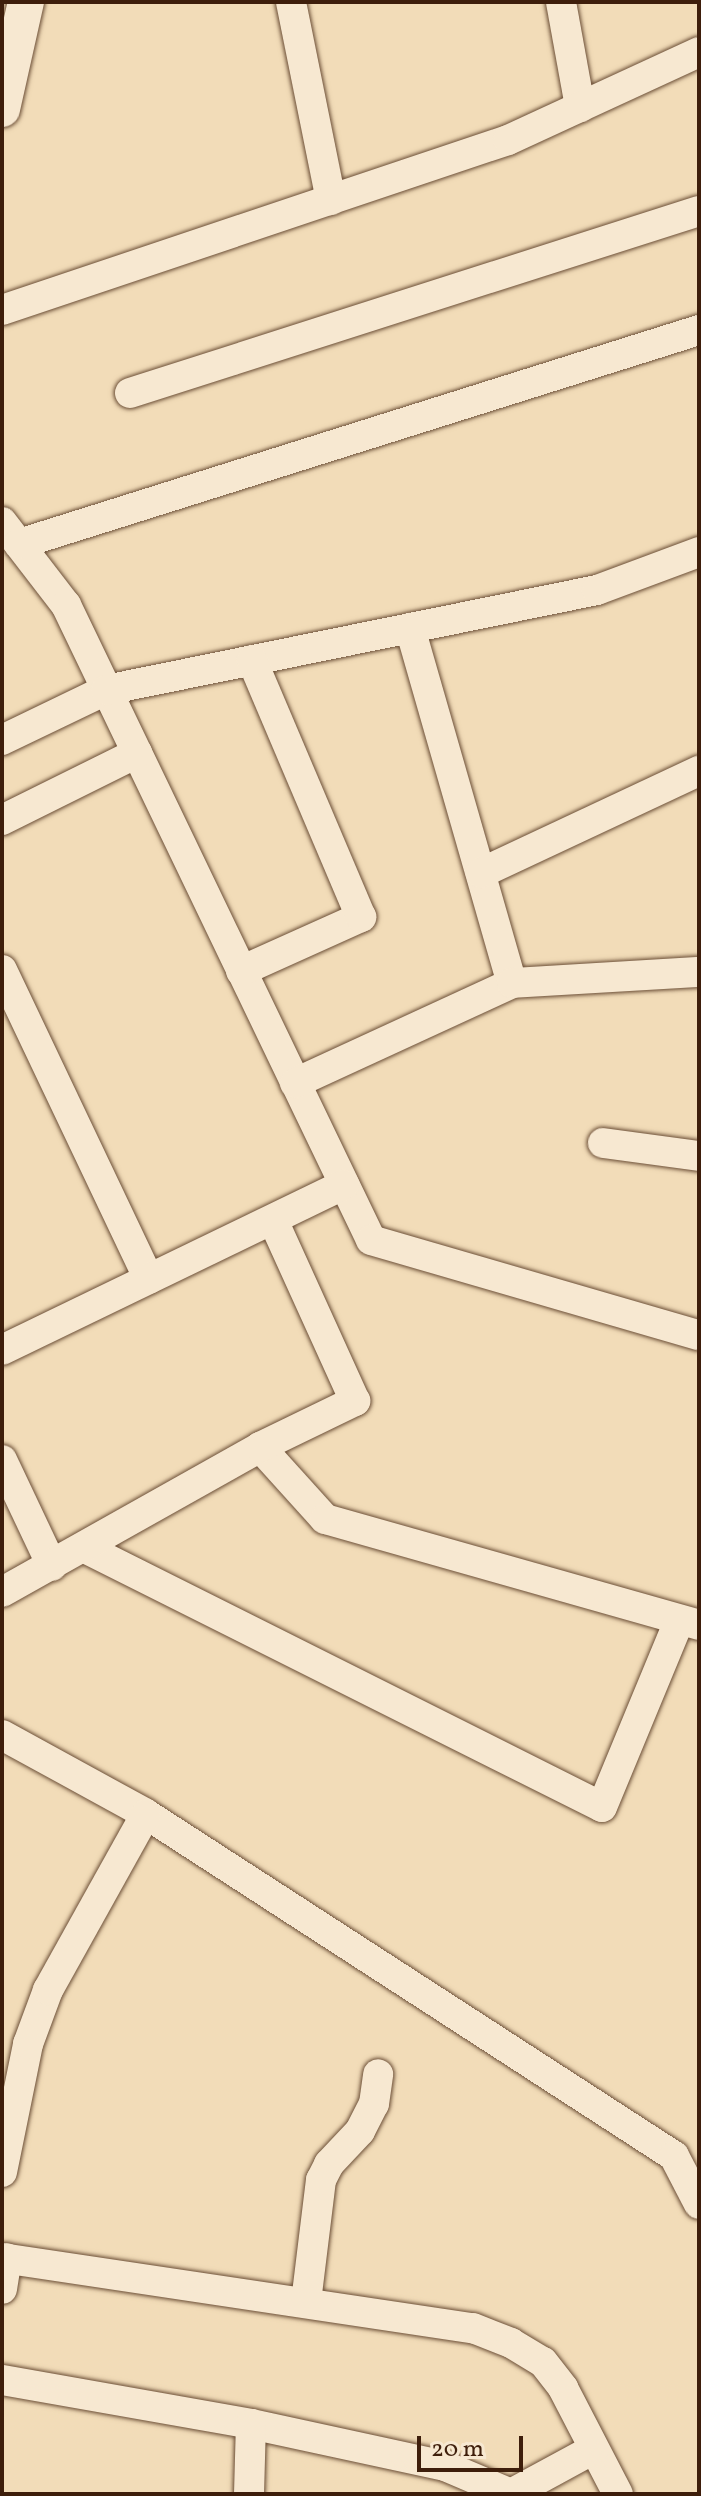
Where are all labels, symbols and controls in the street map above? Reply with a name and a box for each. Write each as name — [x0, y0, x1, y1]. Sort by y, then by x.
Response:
scale bar — [421, 2420, 527, 2470]
text: 20 m — [431, 2433, 484, 2467]

